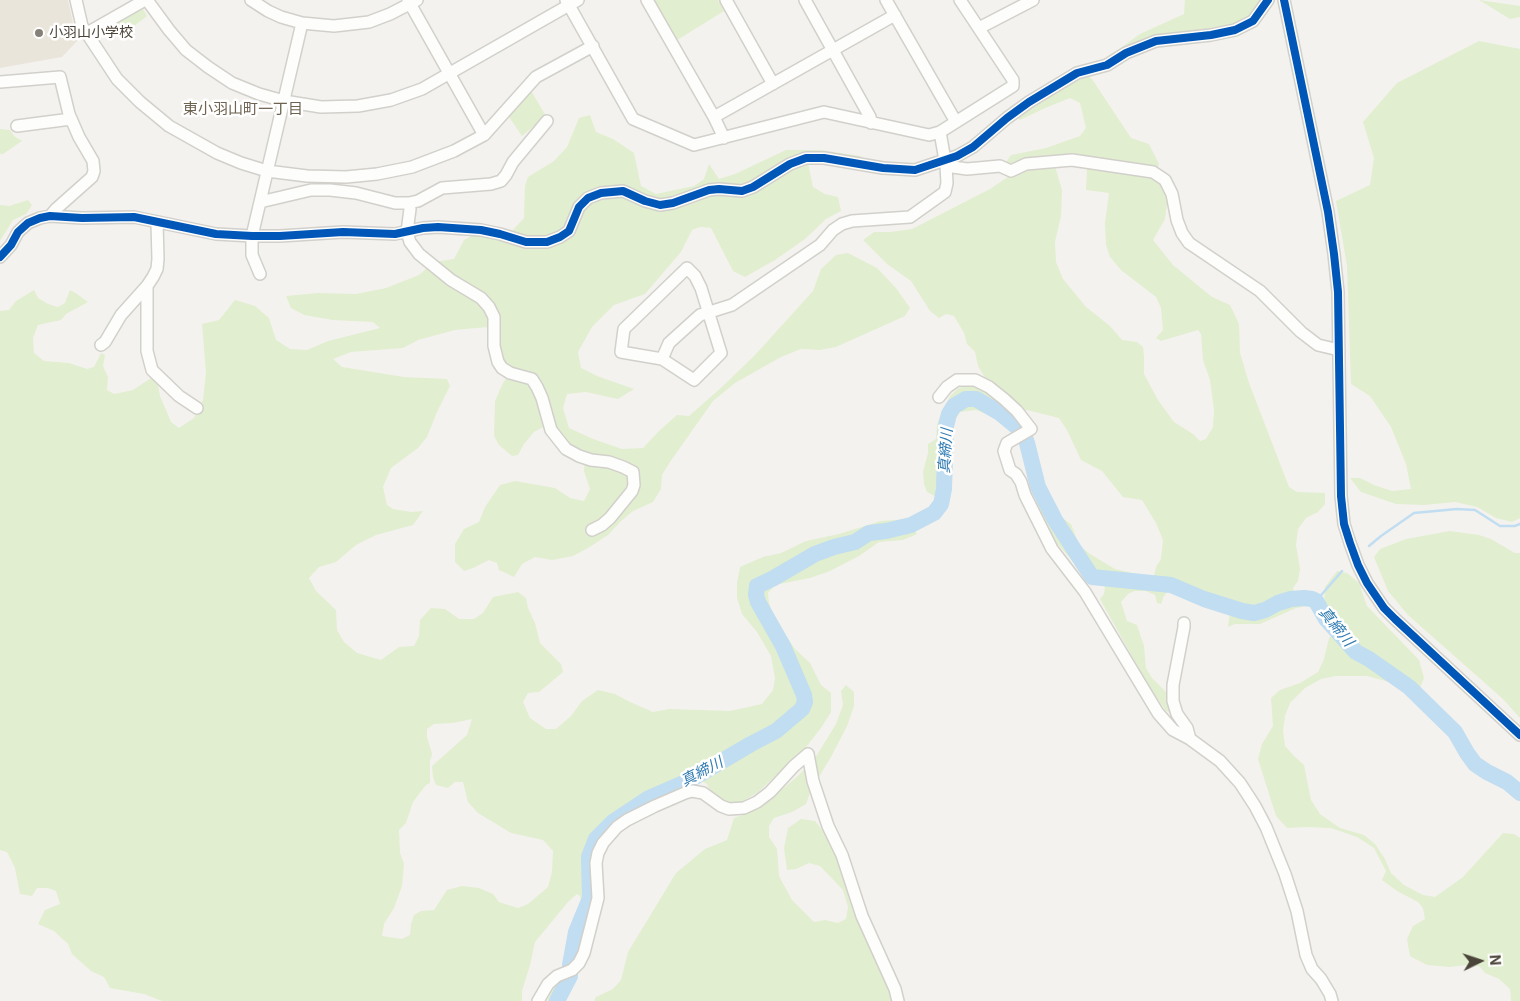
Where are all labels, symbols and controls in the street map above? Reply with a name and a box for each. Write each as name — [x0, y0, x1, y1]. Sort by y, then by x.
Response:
place label: 小羽山小学校 — [49, 25, 133, 41]
marker: 小羽山小学校 — [33, 27, 45, 39]
district label: 東小羽山町一丁目 — [183, 100, 303, 118]
water label: 真締川 — [935, 428, 957, 474]
water label: 真締川 — [1315, 604, 1357, 650]
water label: 真締川 — [678, 753, 726, 791]
north arrow — [1455, 936, 1505, 986]
text: N — [1487, 954, 1504, 966]

